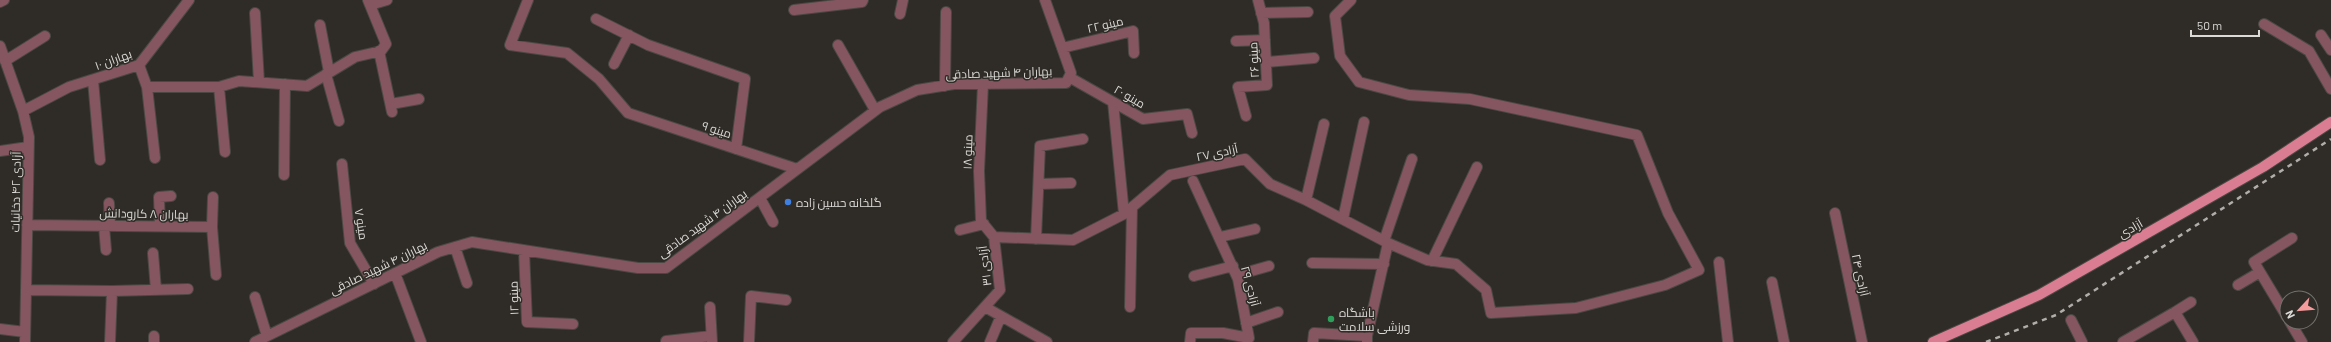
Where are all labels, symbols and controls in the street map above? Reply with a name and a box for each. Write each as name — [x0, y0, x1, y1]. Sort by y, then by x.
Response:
scale bar — [2191, 12, 2259, 38]
street label: مینو ۲۲ — [1086, 13, 1125, 36]
text: 50 m — [2197, 18, 2222, 32]
street label: مینو ۲۶ — [1245, 42, 1262, 78]
street label: بهاران ۱۰ — [93, 46, 134, 73]
street label: بهاران ۴ شهید صادقی — [945, 63, 1053, 82]
street label: مینو ۲۰ — [1112, 82, 1148, 111]
street label: مینو ۹ — [700, 118, 734, 141]
street label: مینو ۱۸ — [959, 134, 976, 170]
street label: آزادی ۲۷ — [1195, 141, 1240, 164]
street label: آزادی ۴۲ دخانیات — [7, 151, 24, 233]
street label: بهاران ۴ شهید صادقی — [655, 186, 750, 261]
place label: گلخانه حسین زاده — [796, 195, 882, 210]
marker: گلخانه حسین زاده — [783, 197, 793, 207]
street label: بهاران ۸ کارودانش — [99, 205, 189, 222]
street label: مینو ۷ — [352, 207, 371, 241]
street label: آزادی — [2115, 215, 2146, 241]
street label: بهاران ۴ شهید صادقی — [327, 237, 429, 298]
street label: آزادی ۳۱ — [974, 244, 994, 287]
street label: آزادی ۲۴ — [1849, 253, 1872, 298]
street label: آزادی ۲۹ — [1238, 264, 1263, 309]
street label: مینو ۱۲ — [505, 281, 522, 315]
north arrow — [2279, 290, 2319, 330]
place label: باشگاه ورزشی سلامت — [1339, 305, 1410, 334]
text: N — [2282, 308, 2297, 321]
marker: باشگاه ورزشی سلامت — [1326, 314, 1336, 324]

